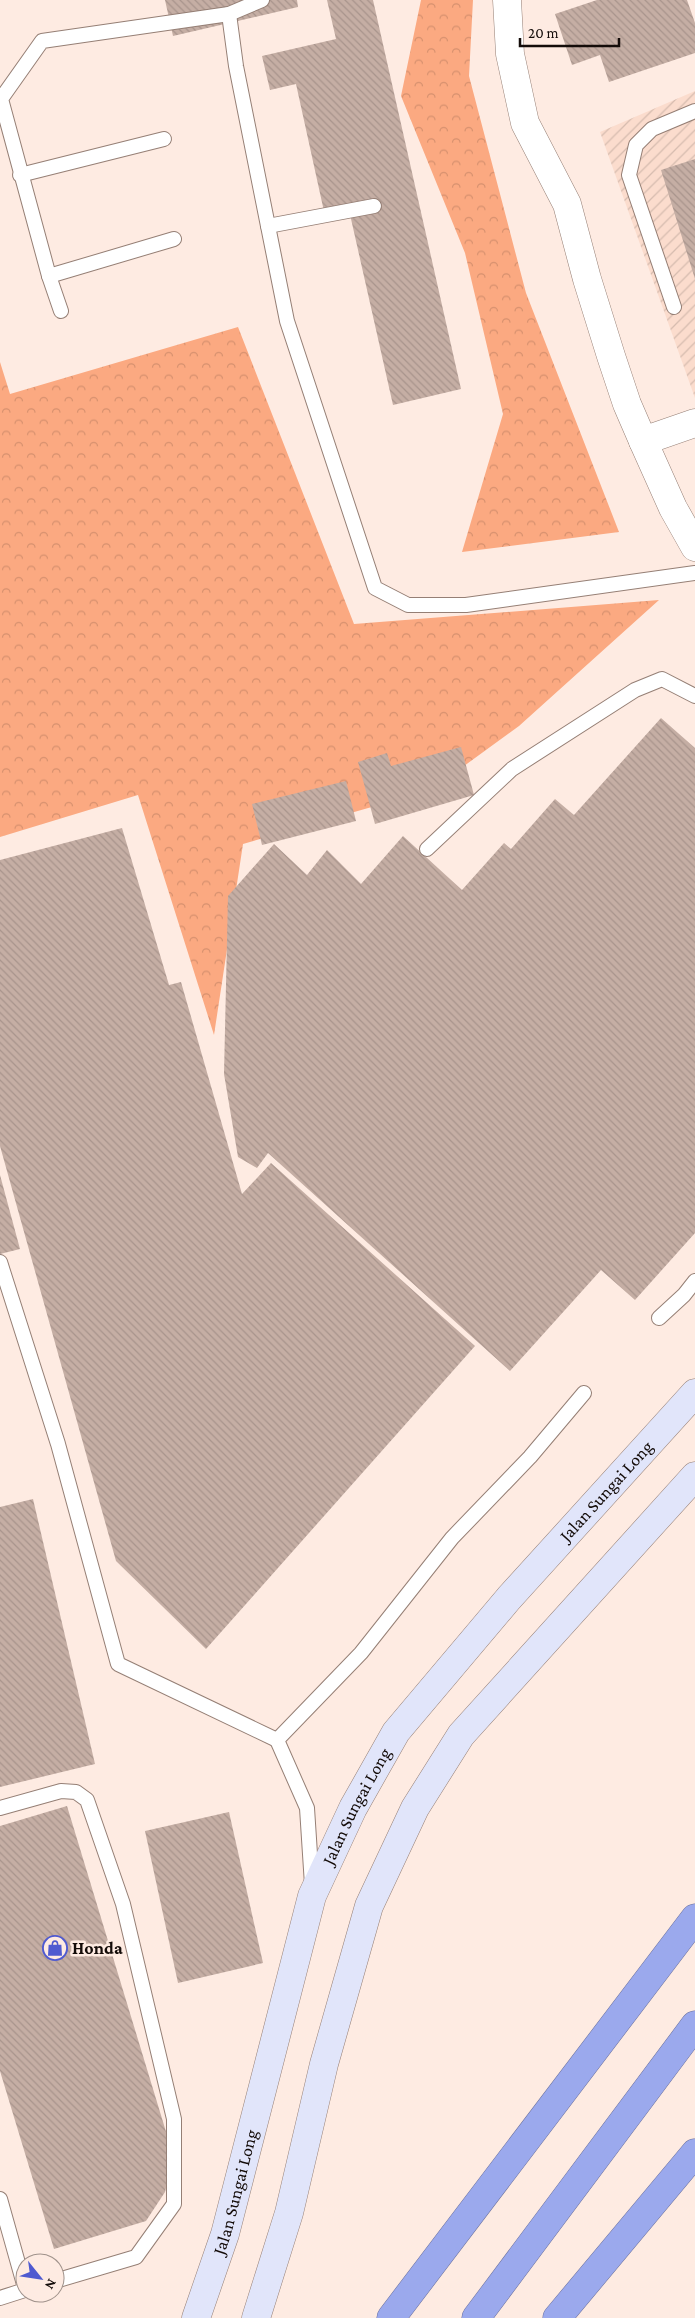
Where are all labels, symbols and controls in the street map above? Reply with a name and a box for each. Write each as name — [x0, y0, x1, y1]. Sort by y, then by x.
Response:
scale bar — [520, 15, 619, 47]
text: 20 m — [528, 25, 559, 41]
street label: Jalan Sungai Long — [554, 1436, 657, 1547]
street label: Jalan Sungai Long — [317, 1744, 395, 1870]
shop icon: Honda — [42, 1935, 68, 1961]
place label: Honda — [72, 1938, 123, 1958]
street label: Jalan Sungai Long — [208, 2127, 262, 2259]
north arrow — [15, 2253, 65, 2303]
text: N — [42, 2276, 61, 2293]

